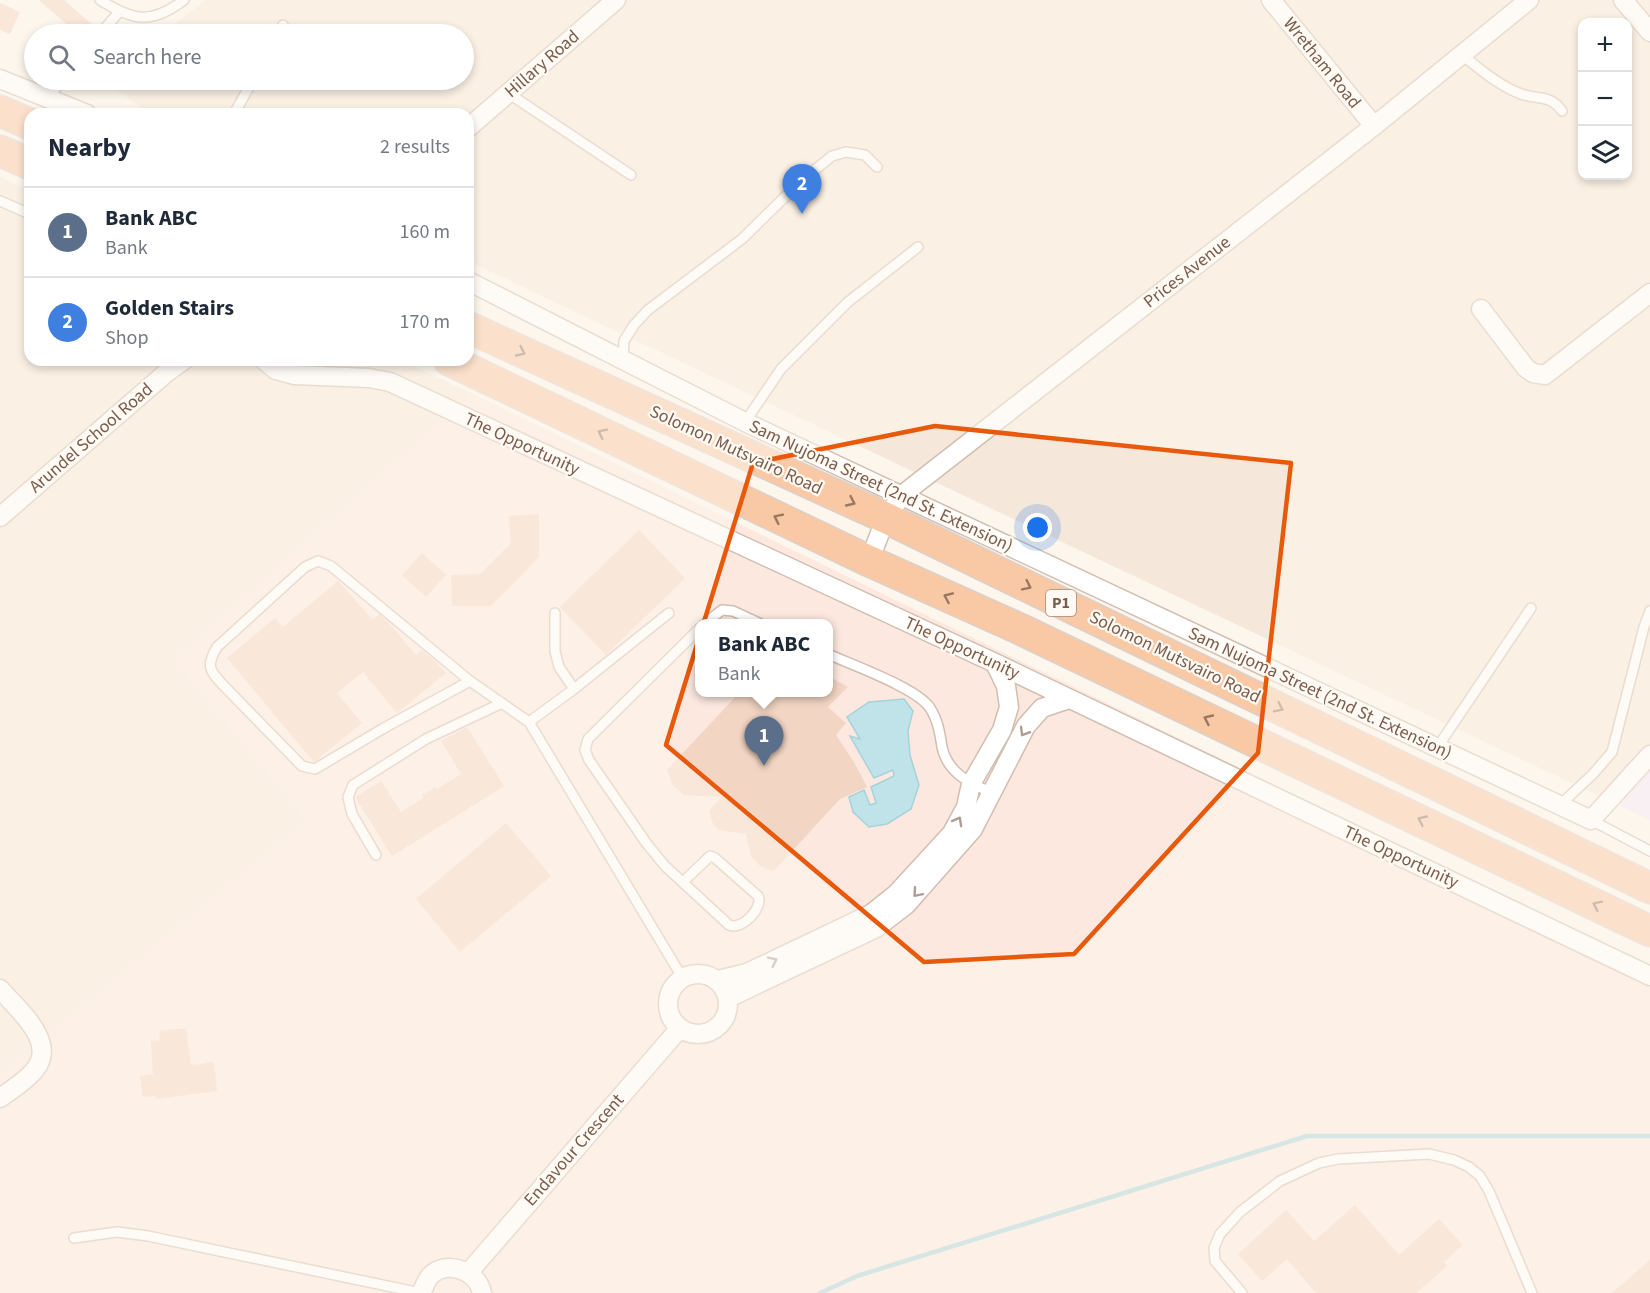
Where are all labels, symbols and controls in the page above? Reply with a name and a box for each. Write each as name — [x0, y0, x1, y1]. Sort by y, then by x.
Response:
street label: Wretham Road — [1277, 12, 1367, 114]
map controls — [1578, 18, 1632, 180]
button: + — [1578, 18, 1632, 72]
search box — [24, 24, 474, 90]
street label: Hillary Road — [499, 24, 585, 104]
icon: search — [45, 41, 78, 74]
text: Search here — [93, 41, 201, 73]
button: − — [1578, 72, 1632, 126]
button: layers — [1578, 126, 1632, 180]
text: Nearby — [48, 129, 131, 166]
text: 2 results — [380, 133, 450, 161]
pin: 2 — [782, 164, 822, 214]
text: Bank ABC — [105, 202, 198, 234]
text: 1 — [62, 218, 73, 246]
text: 160 m — [400, 218, 450, 246]
street label: Prices Avenue — [1138, 230, 1236, 314]
text: Bank — [105, 234, 148, 262]
text: Golden Stairs — [105, 292, 234, 324]
text: 2 — [62, 308, 73, 336]
text: 170 m — [400, 308, 450, 336]
text: Shop — [105, 324, 149, 352]
one-way arrow — [515, 344, 526, 356]
street label: Arundel School Road — [24, 377, 158, 499]
street label: Solomon Mutsvairo Road — [646, 399, 826, 501]
street label: The Opportunity — [460, 406, 584, 482]
street label: Sam Nujoma Street (2nd St. Extension) — [745, 414, 1017, 558]
one-way arrow — [598, 429, 609, 441]
one-way arrow — [845, 495, 856, 507]
one-way arrow — [773, 513, 784, 525]
your location — [1023, 513, 1052, 542]
one-way arrow — [1021, 579, 1032, 591]
road number: P1 — [1046, 590, 1076, 616]
one-way arrow — [943, 592, 954, 604]
street label: Solomon Mutsvairo Road — [1085, 605, 1265, 709]
street label: The Opportunity — [900, 610, 1024, 686]
popup — [695, 619, 833, 697]
street label: Sam Nujoma Street (2nd St. Extension) — [1184, 621, 1456, 765]
text: Bank ABC — [718, 628, 810, 660]
text: Bank — [718, 660, 760, 688]
one-way arrow — [1272, 700, 1283, 712]
one-way arrow — [1203, 714, 1214, 726]
pin: 1 — [744, 716, 783, 766]
one-way arrow — [1019, 726, 1031, 736]
one-way arrow — [1417, 816, 1428, 828]
one-way arrow — [951, 817, 962, 827]
street label: The Opportunity — [1339, 819, 1463, 895]
one-way arrow — [913, 886, 924, 897]
one-way arrow — [1593, 901, 1604, 913]
one-way arrow — [766, 956, 777, 968]
street label: Endavour Crescent — [518, 1088, 630, 1212]

